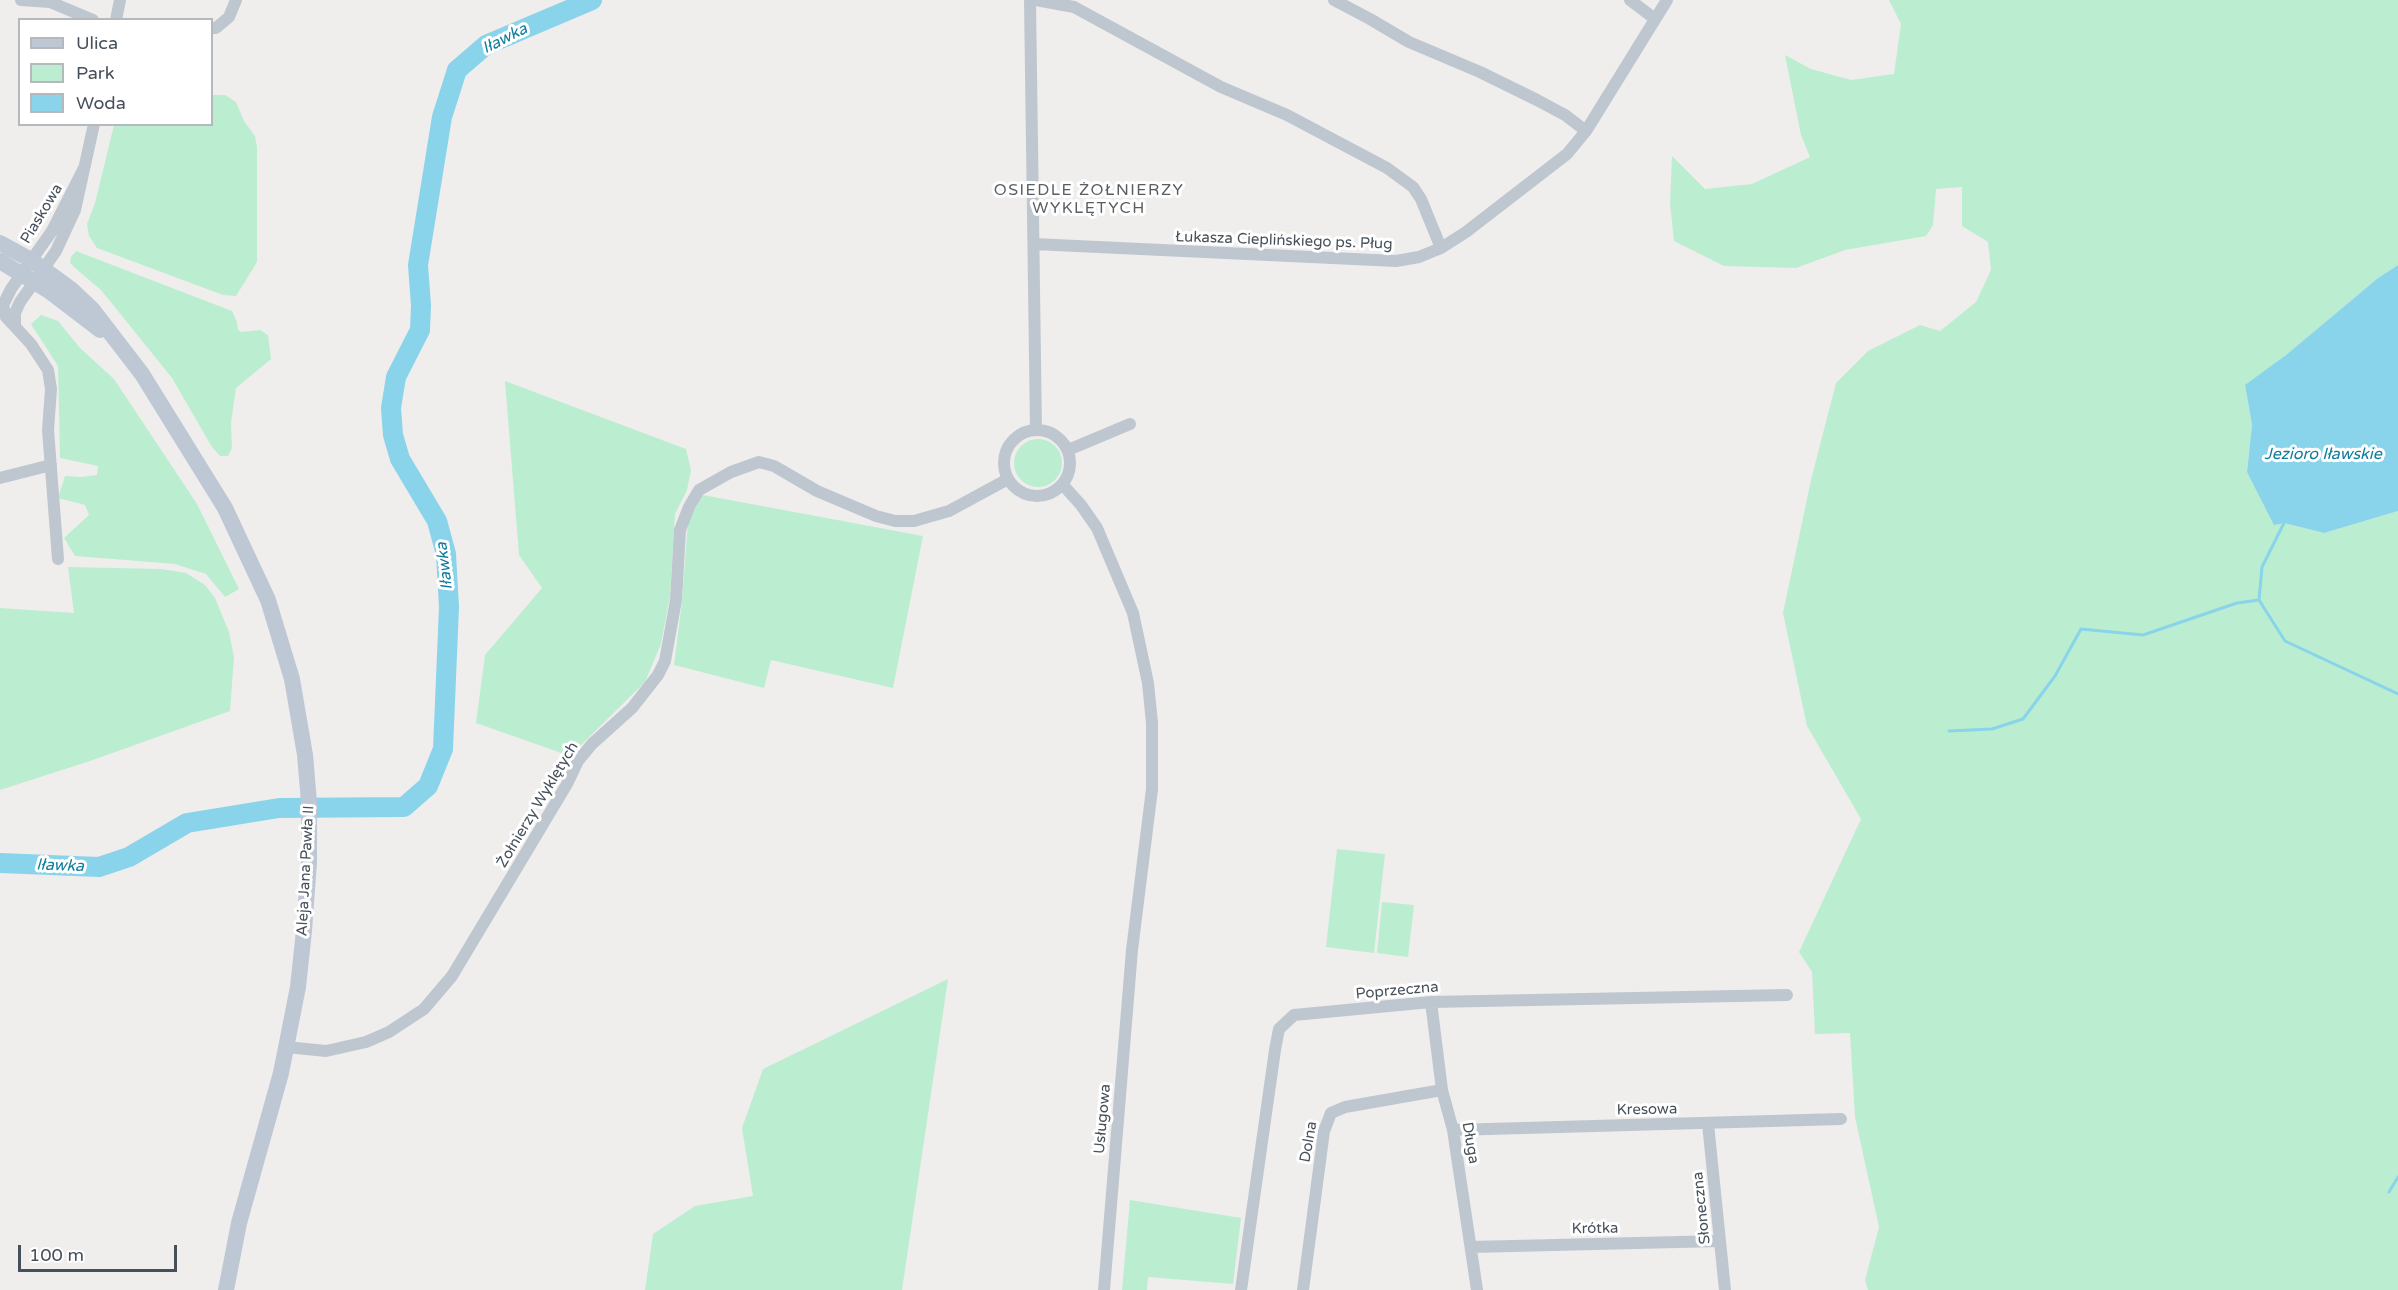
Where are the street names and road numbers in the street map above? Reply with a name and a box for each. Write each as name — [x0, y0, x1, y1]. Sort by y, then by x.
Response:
street label: Piaskowa — [17, 181, 67, 247]
street label: Łukasza Cieplińskiego ps. Pług — [1175, 228, 1393, 254]
street label: Żołnierzy Wyklętych — [493, 739, 583, 871]
street label: Aleja Jana Pawła II — [294, 805, 318, 937]
street label: Poprzeczna — [1355, 978, 1439, 1004]
street label: Usługowa — [1091, 1083, 1115, 1155]
street label: Kresowa — [1617, 1100, 1677, 1120]
street label: Dolna — [1297, 1120, 1321, 1164]
street label: Długa — [1457, 1121, 1483, 1165]
street label: Słoneczna — [1689, 1171, 1715, 1245]
street label: Krótka — [1571, 1220, 1619, 1238]

